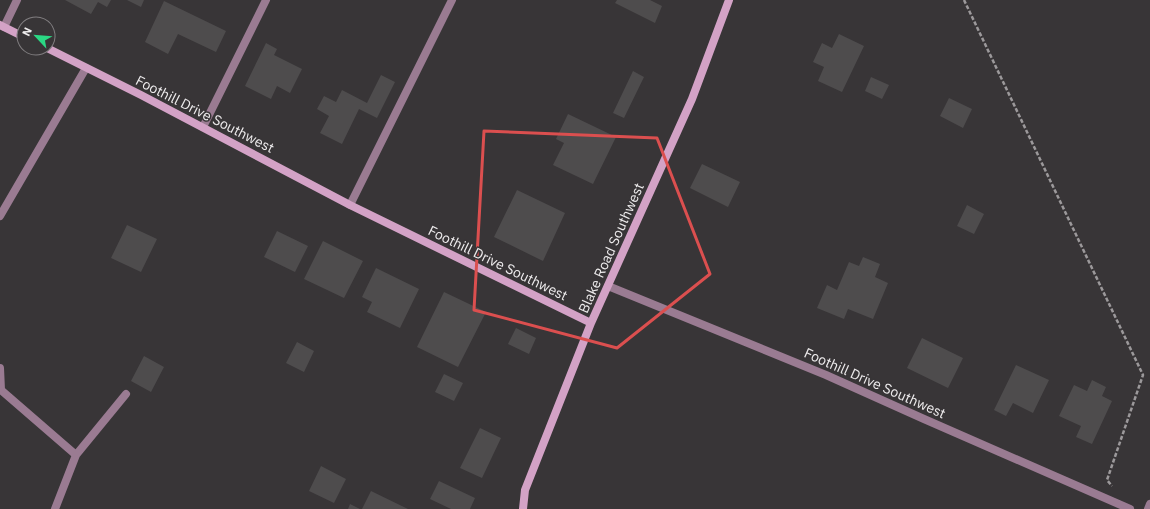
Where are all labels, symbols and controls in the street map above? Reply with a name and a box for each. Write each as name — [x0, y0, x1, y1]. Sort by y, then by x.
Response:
north arrow — [16, 16, 56, 56]
text: N — [19, 25, 35, 38]
street label: Foothill Drive Southwest — [133, 71, 277, 157]
street label: Blake Road Southwest — [574, 180, 648, 316]
street label: Foothill Drive Southwest — [425, 221, 571, 305]
street label: Foothill Drive Southwest — [801, 344, 949, 422]

